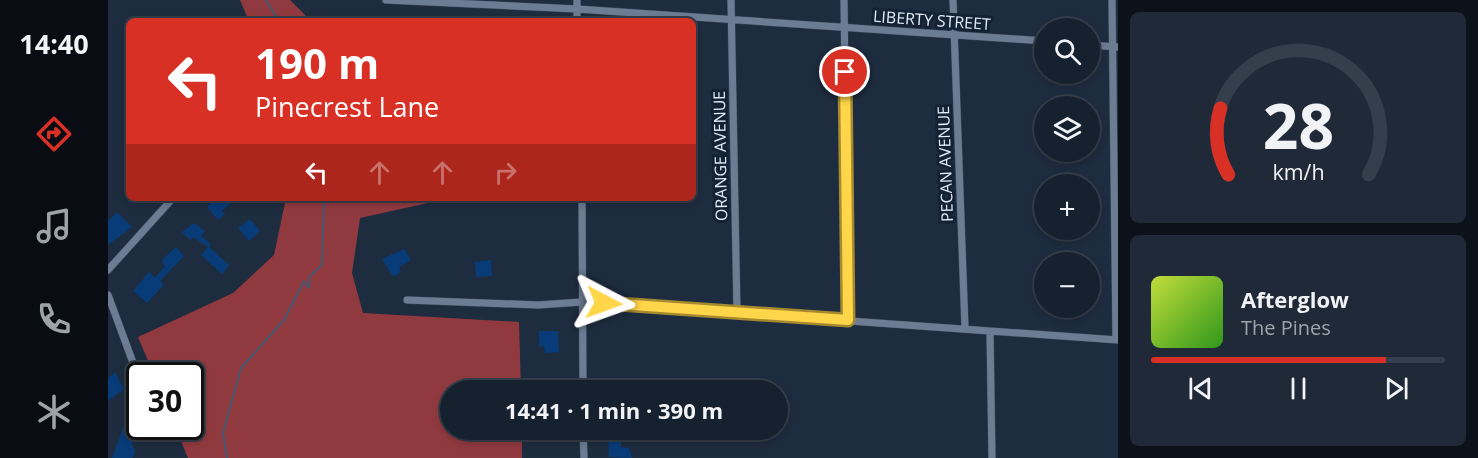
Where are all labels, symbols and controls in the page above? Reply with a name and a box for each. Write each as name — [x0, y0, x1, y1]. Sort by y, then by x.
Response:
street label: LIBERTY STREET — [872, 5, 992, 35]
map controls — [1034, 18, 1100, 318]
button: search — [1034, 18, 1100, 84]
text: 14:40 — [19, 25, 89, 62]
text: 190 m — [255, 34, 379, 91]
icon: left — [156, 42, 234, 120]
pin — [819, 46, 870, 97]
icon: arrive — [828, 55, 861, 88]
text: 28 — [1262, 82, 1334, 167]
text: Pinecrest Lane — [255, 88, 439, 125]
street label: ORANGE AVENUE — [708, 91, 732, 221]
button: layers — [1034, 96, 1100, 162]
street label: PECAN AVENUE — [932, 106, 958, 222]
icon: directions — [33, 113, 75, 155]
icon: left — [300, 156, 333, 189]
icon: ahead — [363, 156, 396, 189]
icon: ahead — [426, 156, 459, 189]
icon: right — [489, 156, 522, 189]
text: km/h — [1272, 157, 1324, 186]
button: + — [1034, 174, 1100, 240]
icon: music — [33, 205, 75, 247]
button: − — [1034, 252, 1100, 318]
position arrow — [572, 271, 636, 335]
text: Afterglow — [1241, 284, 1349, 314]
icon: phone — [33, 298, 75, 340]
text: The Pines — [1241, 314, 1331, 341]
speed limit sign: 30 — [126, 362, 204, 440]
icon: previous — [1184, 372, 1217, 405]
icon: pause — [1282, 372, 1315, 405]
icon: next — [1380, 372, 1413, 405]
icon: climate — [33, 391, 75, 433]
text: 14:41 · 1 min · 390 m — [505, 395, 723, 425]

